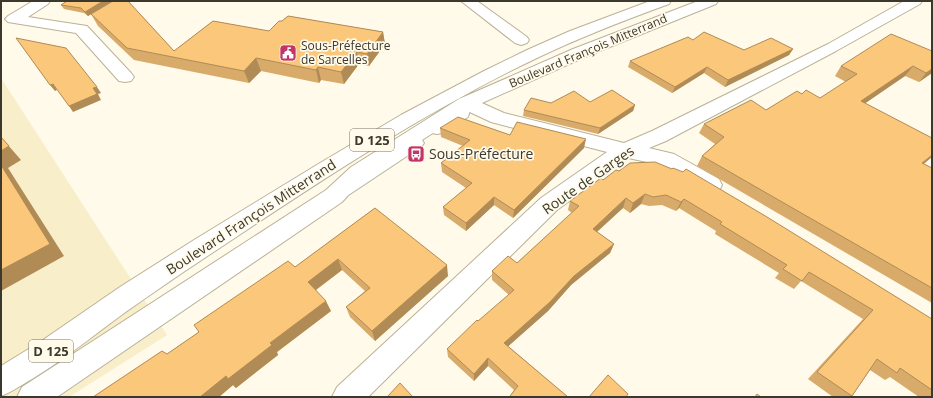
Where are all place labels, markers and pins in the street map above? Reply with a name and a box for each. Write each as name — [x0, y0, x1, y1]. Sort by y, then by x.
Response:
place label: Sous-Préfecture de Sarcelles — [301, 37, 391, 68]
public building icon: Sous-Préfecture de Sarcelles — [278, 43, 298, 63]
bus stop icon: Sous-Préfecture — [406, 144, 426, 164]
place label: Sous-Préfecture — [429, 144, 533, 163]

